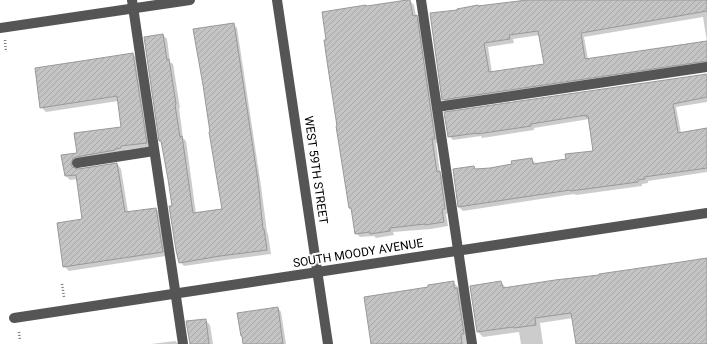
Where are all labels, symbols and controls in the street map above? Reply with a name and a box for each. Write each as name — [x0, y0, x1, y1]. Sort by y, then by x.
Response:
street label: WEST 59TH STREET — [301, 115, 331, 225]
street label: SOUTH MOODY AVENUE — [292, 236, 424, 270]

